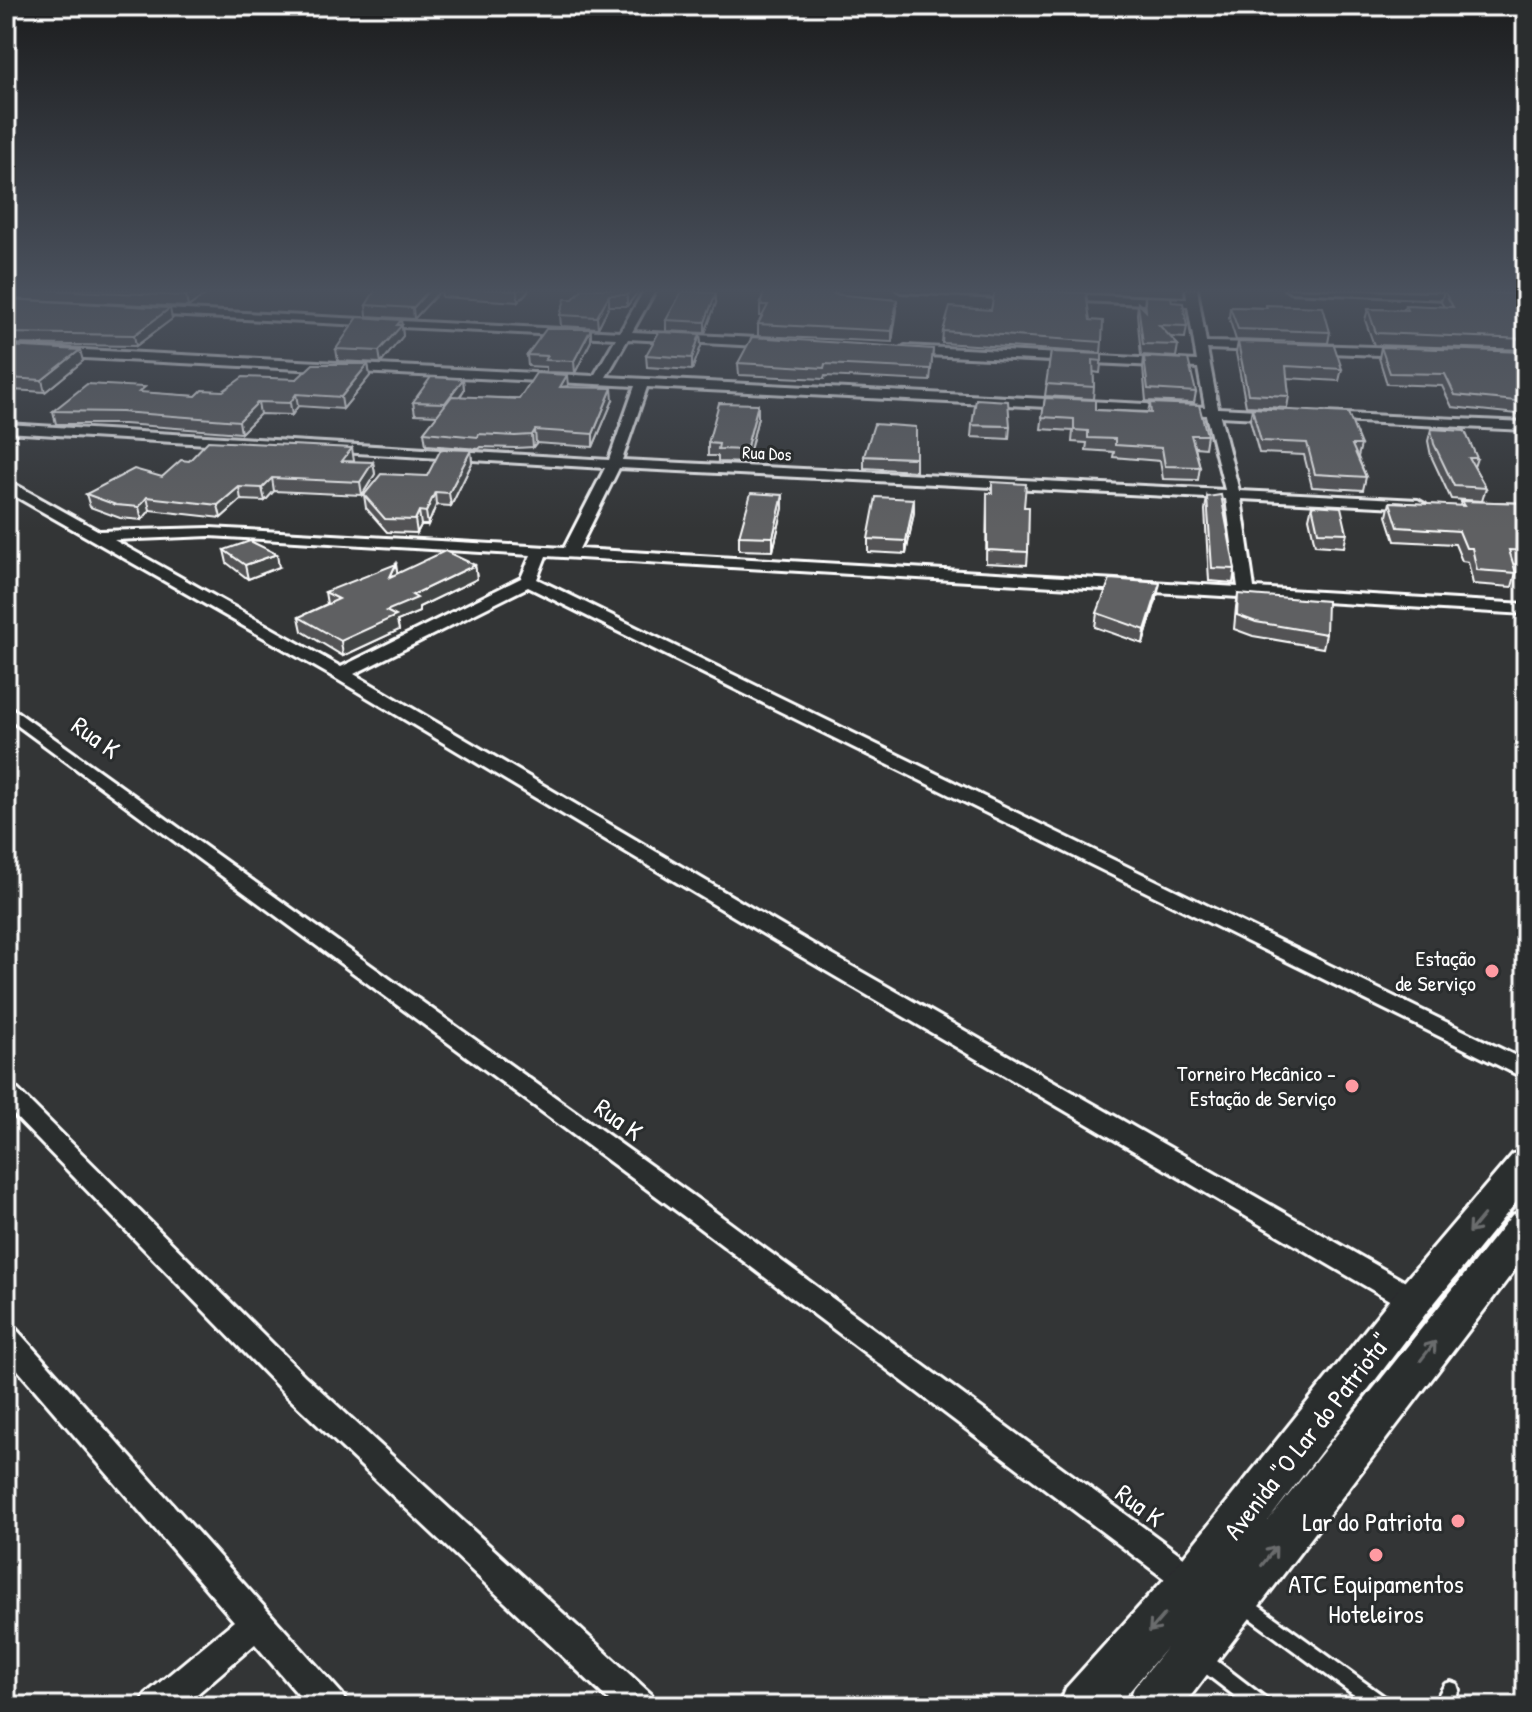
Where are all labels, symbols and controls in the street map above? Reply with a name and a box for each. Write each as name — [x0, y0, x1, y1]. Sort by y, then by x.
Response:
street label: Rua Dos — [742, 439, 792, 467]
street label: Rua K — [65, 708, 128, 767]
place label: Estação de Serviço — [1395, 943, 1476, 998]
marker: Estação de Serviço — [1483, 962, 1501, 980]
place label: Torneiro Mecânico - Estação de Serviço — [1177, 1058, 1336, 1113]
marker: Torneiro Mecânico - Estação de Serviço — [1343, 1077, 1361, 1095]
street label: Rua K — [588, 1090, 651, 1149]
one-way arrow — [1467, 1213, 1485, 1233]
street label: Avenida "O Lar do Patriota" — [1217, 1327, 1397, 1545]
one-way arrow — [1420, 1341, 1437, 1362]
street label: Rua K — [1109, 1475, 1172, 1535]
place label: Lar do Patriota — [1302, 1505, 1442, 1537]
marker: Lar do Patriota — [1449, 1512, 1467, 1530]
one-way arrow — [1260, 1546, 1277, 1567]
marker: ATC Equipamentos Hoteleiros — [1367, 1546, 1385, 1564]
place label: ATC Equipamentos Hoteleiros — [1288, 1566, 1464, 1631]
one-way arrow — [1148, 1613, 1166, 1633]

